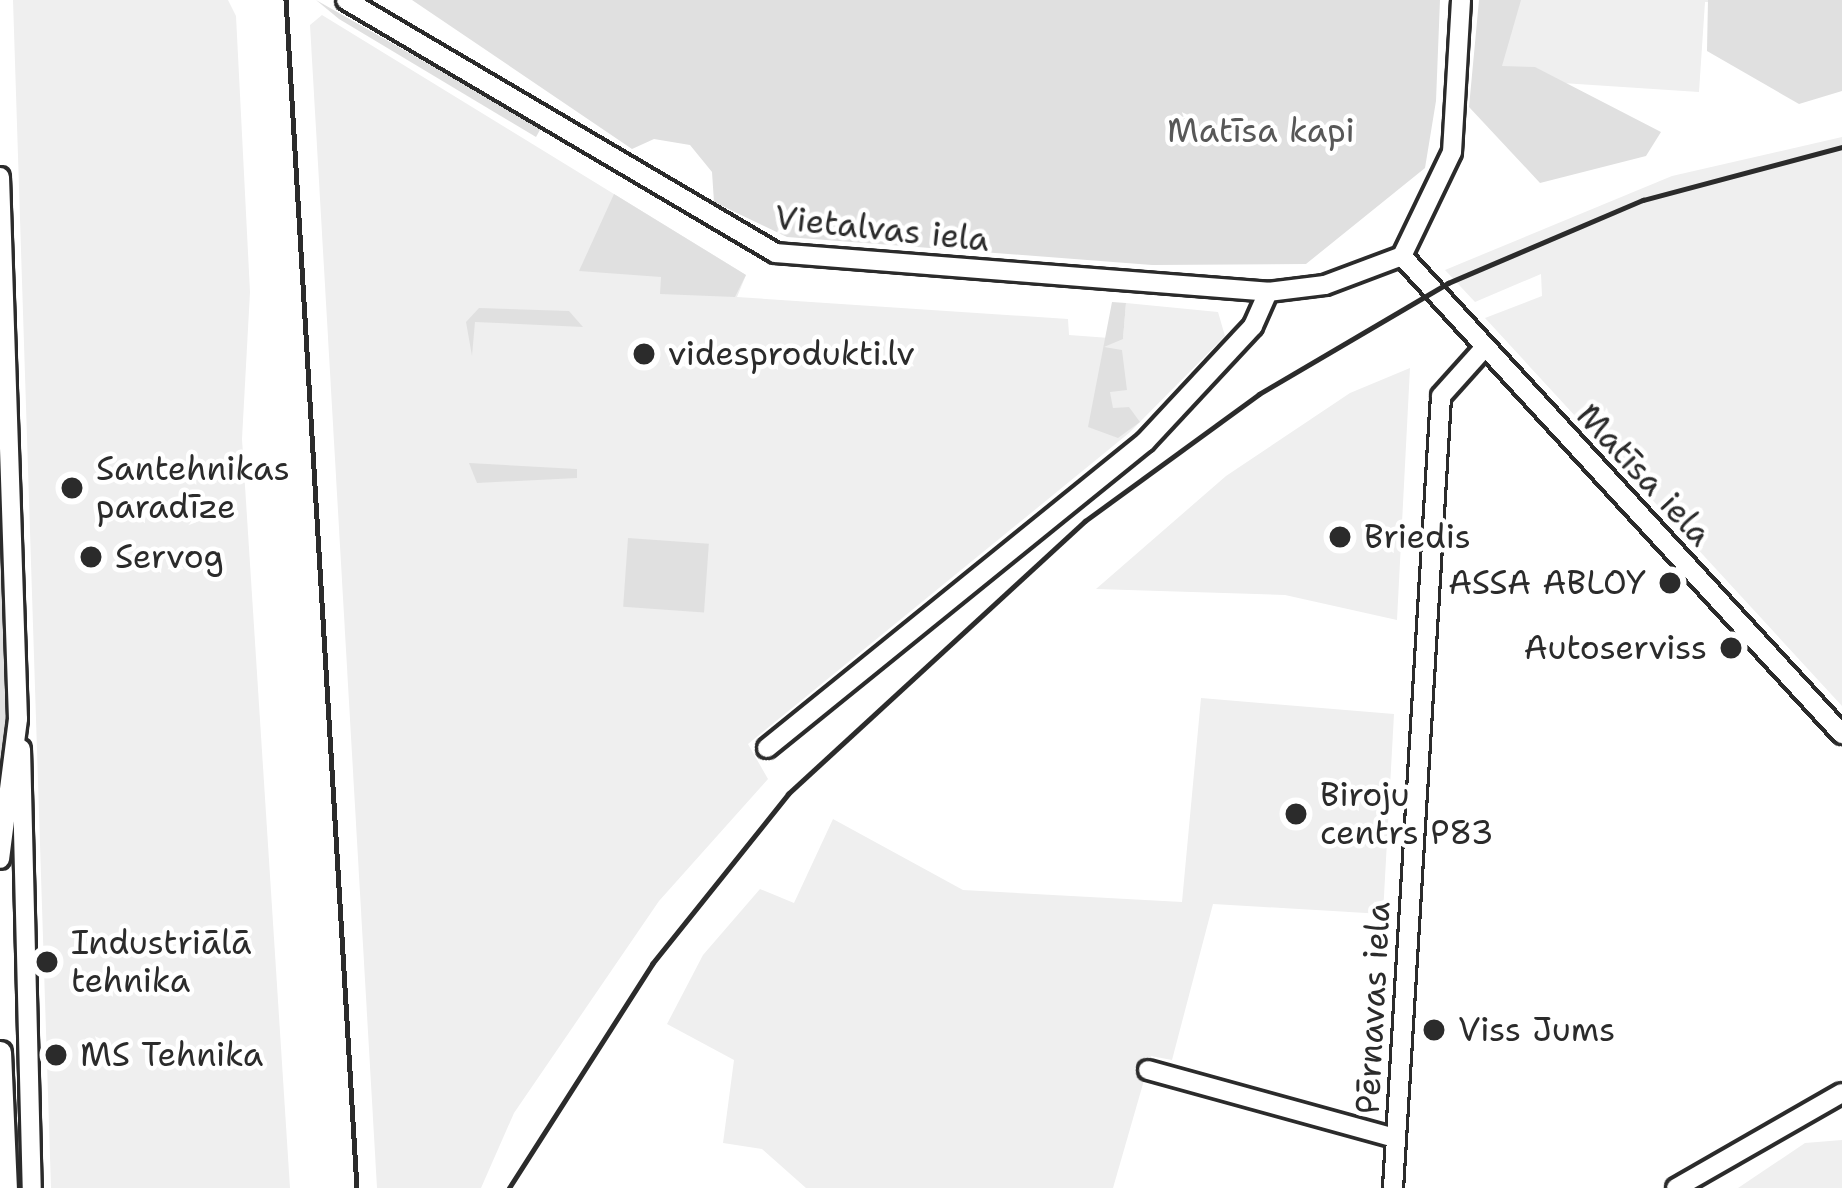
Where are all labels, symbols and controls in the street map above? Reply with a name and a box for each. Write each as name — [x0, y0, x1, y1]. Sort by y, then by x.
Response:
park label: Matīsa kapi — [1167, 111, 1355, 151]
street label: Vietalvas iela — [773, 198, 991, 260]
place label: videsprodukti.lv — [668, 334, 915, 374]
marker: videsprodukti.lv — [631, 341, 657, 367]
street label: Matīsa iela — [1568, 396, 1720, 554]
place label: Santehnikas paradīze — [96, 449, 290, 527]
marker: Santehnikas paradīze — [59, 475, 85, 501]
place label: Briedis — [1364, 517, 1471, 557]
marker: Briedis — [1327, 524, 1353, 550]
place label: Servog — [115, 537, 224, 577]
marker: Servog — [78, 544, 104, 570]
place label: ASSA ABLOY — [1448, 563, 1646, 603]
marker: ASSA ABLOY — [1657, 570, 1683, 596]
place label: Autoserviss — [1524, 628, 1707, 668]
marker: Autoserviss — [1718, 635, 1744, 661]
place label: Biroju centrs P83 — [1320, 775, 1494, 853]
marker: Biroju centrs P83 — [1283, 801, 1309, 827]
street label: Pērnavas iela — [1348, 901, 1398, 1115]
place label: Industriālā tehnika — [71, 923, 251, 1001]
marker: Industriālā tehnika — [34, 949, 60, 975]
place label: Viss Jums — [1458, 1010, 1615, 1050]
marker: Viss Jums — [1421, 1017, 1447, 1043]
place label: MS Tehnika — [80, 1035, 263, 1075]
marker: MS Tehnika — [43, 1042, 69, 1068]

